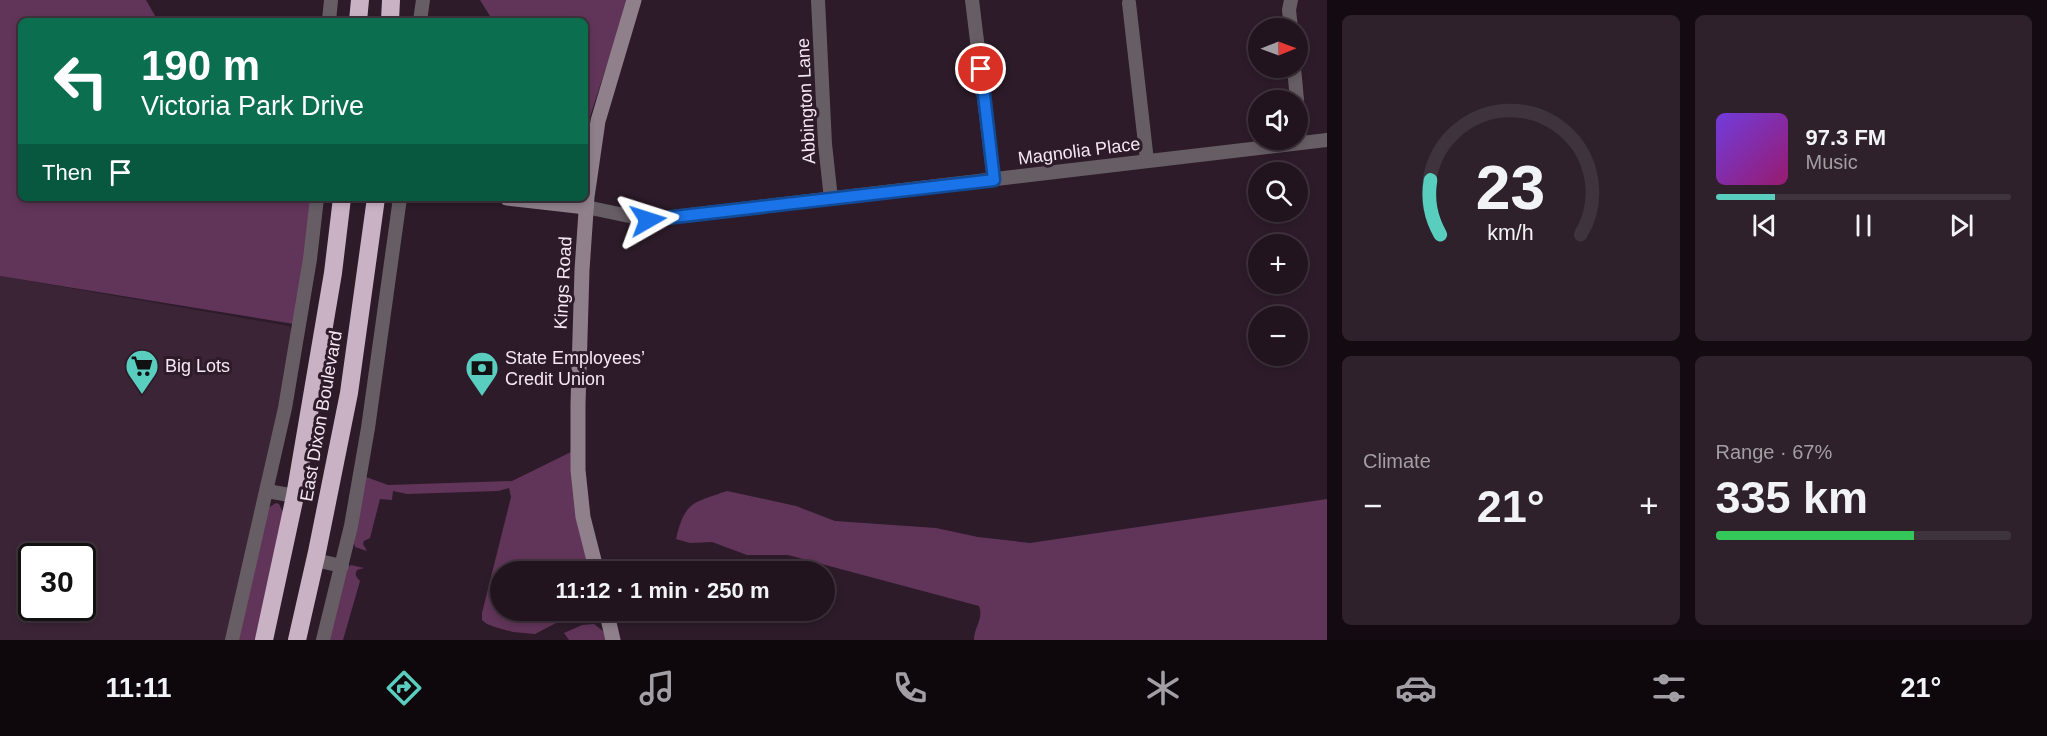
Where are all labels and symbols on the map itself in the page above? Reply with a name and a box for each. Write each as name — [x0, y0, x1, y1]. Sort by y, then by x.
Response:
north arrow — [1248, 18, 1308, 78]
street label: Abbington Lane — [793, 38, 819, 164]
pin — [955, 43, 1006, 94]
street label: Magnolia Place — [1017, 134, 1141, 168]
position arrow — [616, 188, 680, 252]
street label: Kings Road — [551, 236, 575, 330]
street label: East Dixon Boulevard — [296, 329, 346, 503]
supermarket icon: Big Lots — [124, 348, 160, 395]
place label: State Employees’ Credit Union — [505, 348, 645, 389]
bank icon: State Employees’ Credit Union — [464, 350, 500, 397]
place label: Big Lots — [165, 356, 230, 376]
speed limit sign: 30 — [18, 543, 96, 621]

